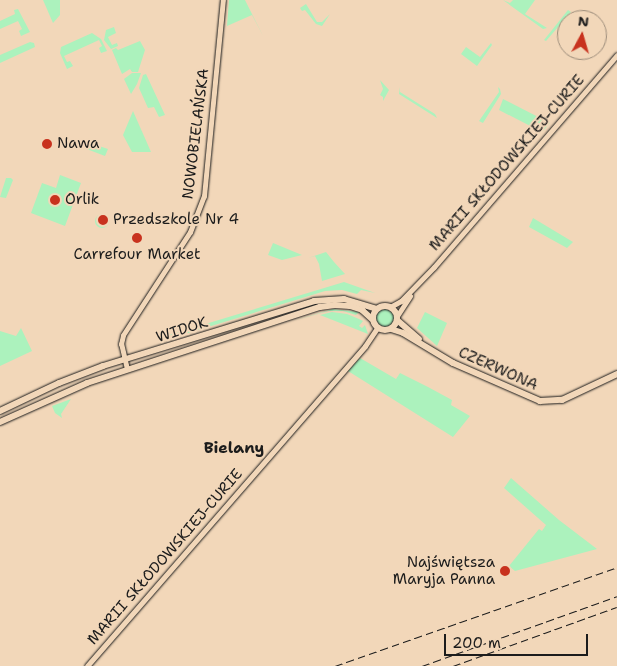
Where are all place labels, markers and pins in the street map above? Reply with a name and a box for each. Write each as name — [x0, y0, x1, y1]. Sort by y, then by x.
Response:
place label: Nawa — [57, 135, 99, 153]
marker: Nawa — [41, 138, 53, 150]
place label: Orlik — [65, 191, 99, 209]
marker: Orlik — [49, 194, 61, 206]
place label: Przedszkole Nr 4 — [113, 211, 239, 229]
marker: Przedszkole Nr 4 — [97, 214, 109, 226]
marker: Carrefour Market — [131, 232, 143, 244]
place label: Carrefour Market — [73, 246, 201, 264]
place label: Najświętsza Maryja Panna — [393, 553, 495, 588]
marker: Najświętsza Maryja Panna — [499, 565, 511, 577]

